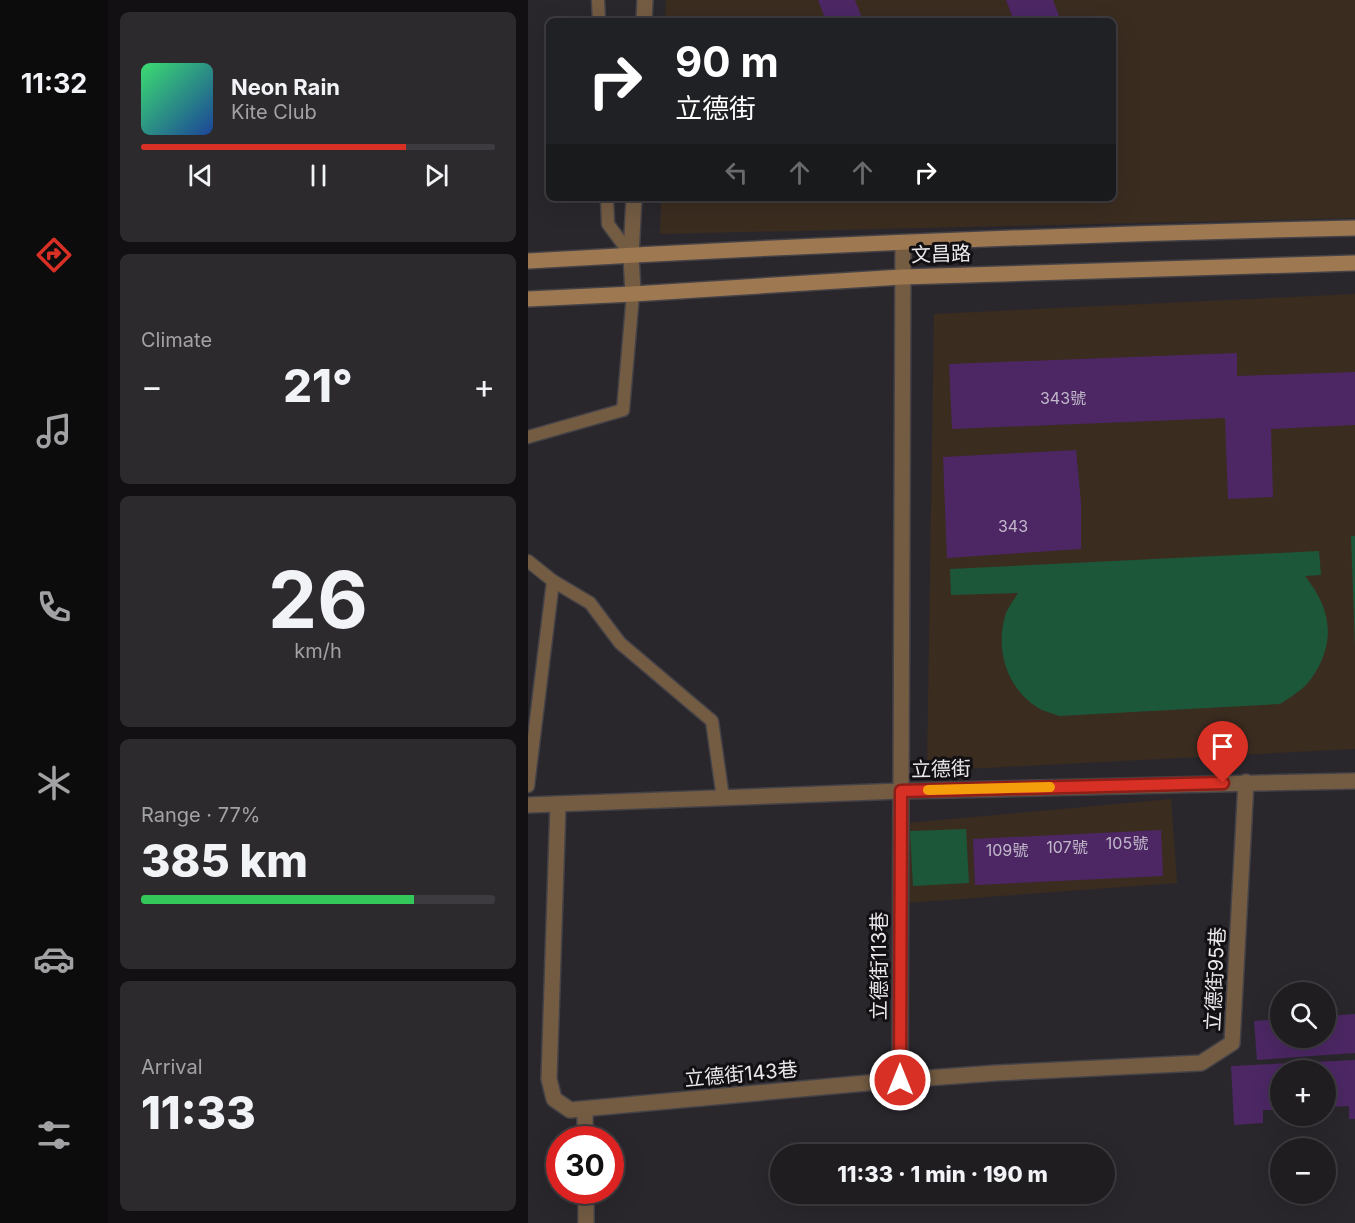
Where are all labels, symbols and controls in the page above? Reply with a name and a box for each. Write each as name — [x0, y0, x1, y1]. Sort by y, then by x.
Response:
text: 90 m — [675, 36, 779, 87]
icon: right — [576, 42, 654, 120]
text: 11:32 — [21, 67, 87, 100]
text: Neon Rain — [231, 74, 340, 100]
text: 立德街 — [675, 92, 756, 125]
text: Kite Club — [231, 100, 317, 124]
icon: left — [720, 156, 753, 189]
icon: ahead — [783, 156, 816, 189]
icon: ahead — [846, 156, 879, 189]
icon: right — [909, 156, 942, 189]
icon: previous — [184, 159, 217, 192]
icon: pause — [302, 159, 335, 192]
icon: next — [420, 159, 453, 192]
icon: directions — [33, 234, 75, 276]
street label: 文昌路 — [911, 241, 971, 267]
text: Climate — [141, 328, 212, 352]
text: 21° — [283, 358, 353, 413]
text: − — [141, 366, 163, 406]
text: + — [473, 366, 495, 406]
house number: 343號 — [1040, 388, 1086, 408]
icon: music — [33, 410, 75, 452]
house number: 343 — [998, 516, 1028, 536]
text: 26 — [268, 552, 368, 647]
icon: phone — [33, 586, 75, 628]
text: km/h — [294, 639, 342, 663]
pin — [1197, 721, 1248, 783]
icon: arrive — [1206, 730, 1239, 763]
street label: 立德街 — [911, 756, 971, 782]
icon: climate — [33, 762, 75, 804]
text: Range · 77% — [141, 803, 260, 827]
text: 385 km — [141, 833, 308, 888]
house number: 105號 — [1106, 833, 1148, 853]
house number: 107號 — [1046, 837, 1088, 857]
house number: 109號 — [986, 840, 1028, 860]
street label: 立德街113巷 — [867, 912, 891, 1020]
street label: 立德街95巷 — [1200, 926, 1230, 1032]
icon: car — [33, 938, 75, 980]
map controls — [1270, 982, 1336, 1204]
button: search — [1270, 982, 1336, 1048]
position arrow — [868, 1048, 932, 1112]
text: Arrival — [141, 1055, 203, 1079]
street label: 立德街143巷 — [683, 1057, 799, 1091]
button: + — [1270, 1060, 1336, 1126]
text: 11:33 — [141, 1085, 256, 1140]
icon: filters — [33, 1114, 75, 1156]
speed limit sign: 30 — [546, 1126, 624, 1204]
button: − — [1270, 1138, 1336, 1204]
text: 11:33 · 1 min · 190 m — [837, 1161, 1048, 1187]

